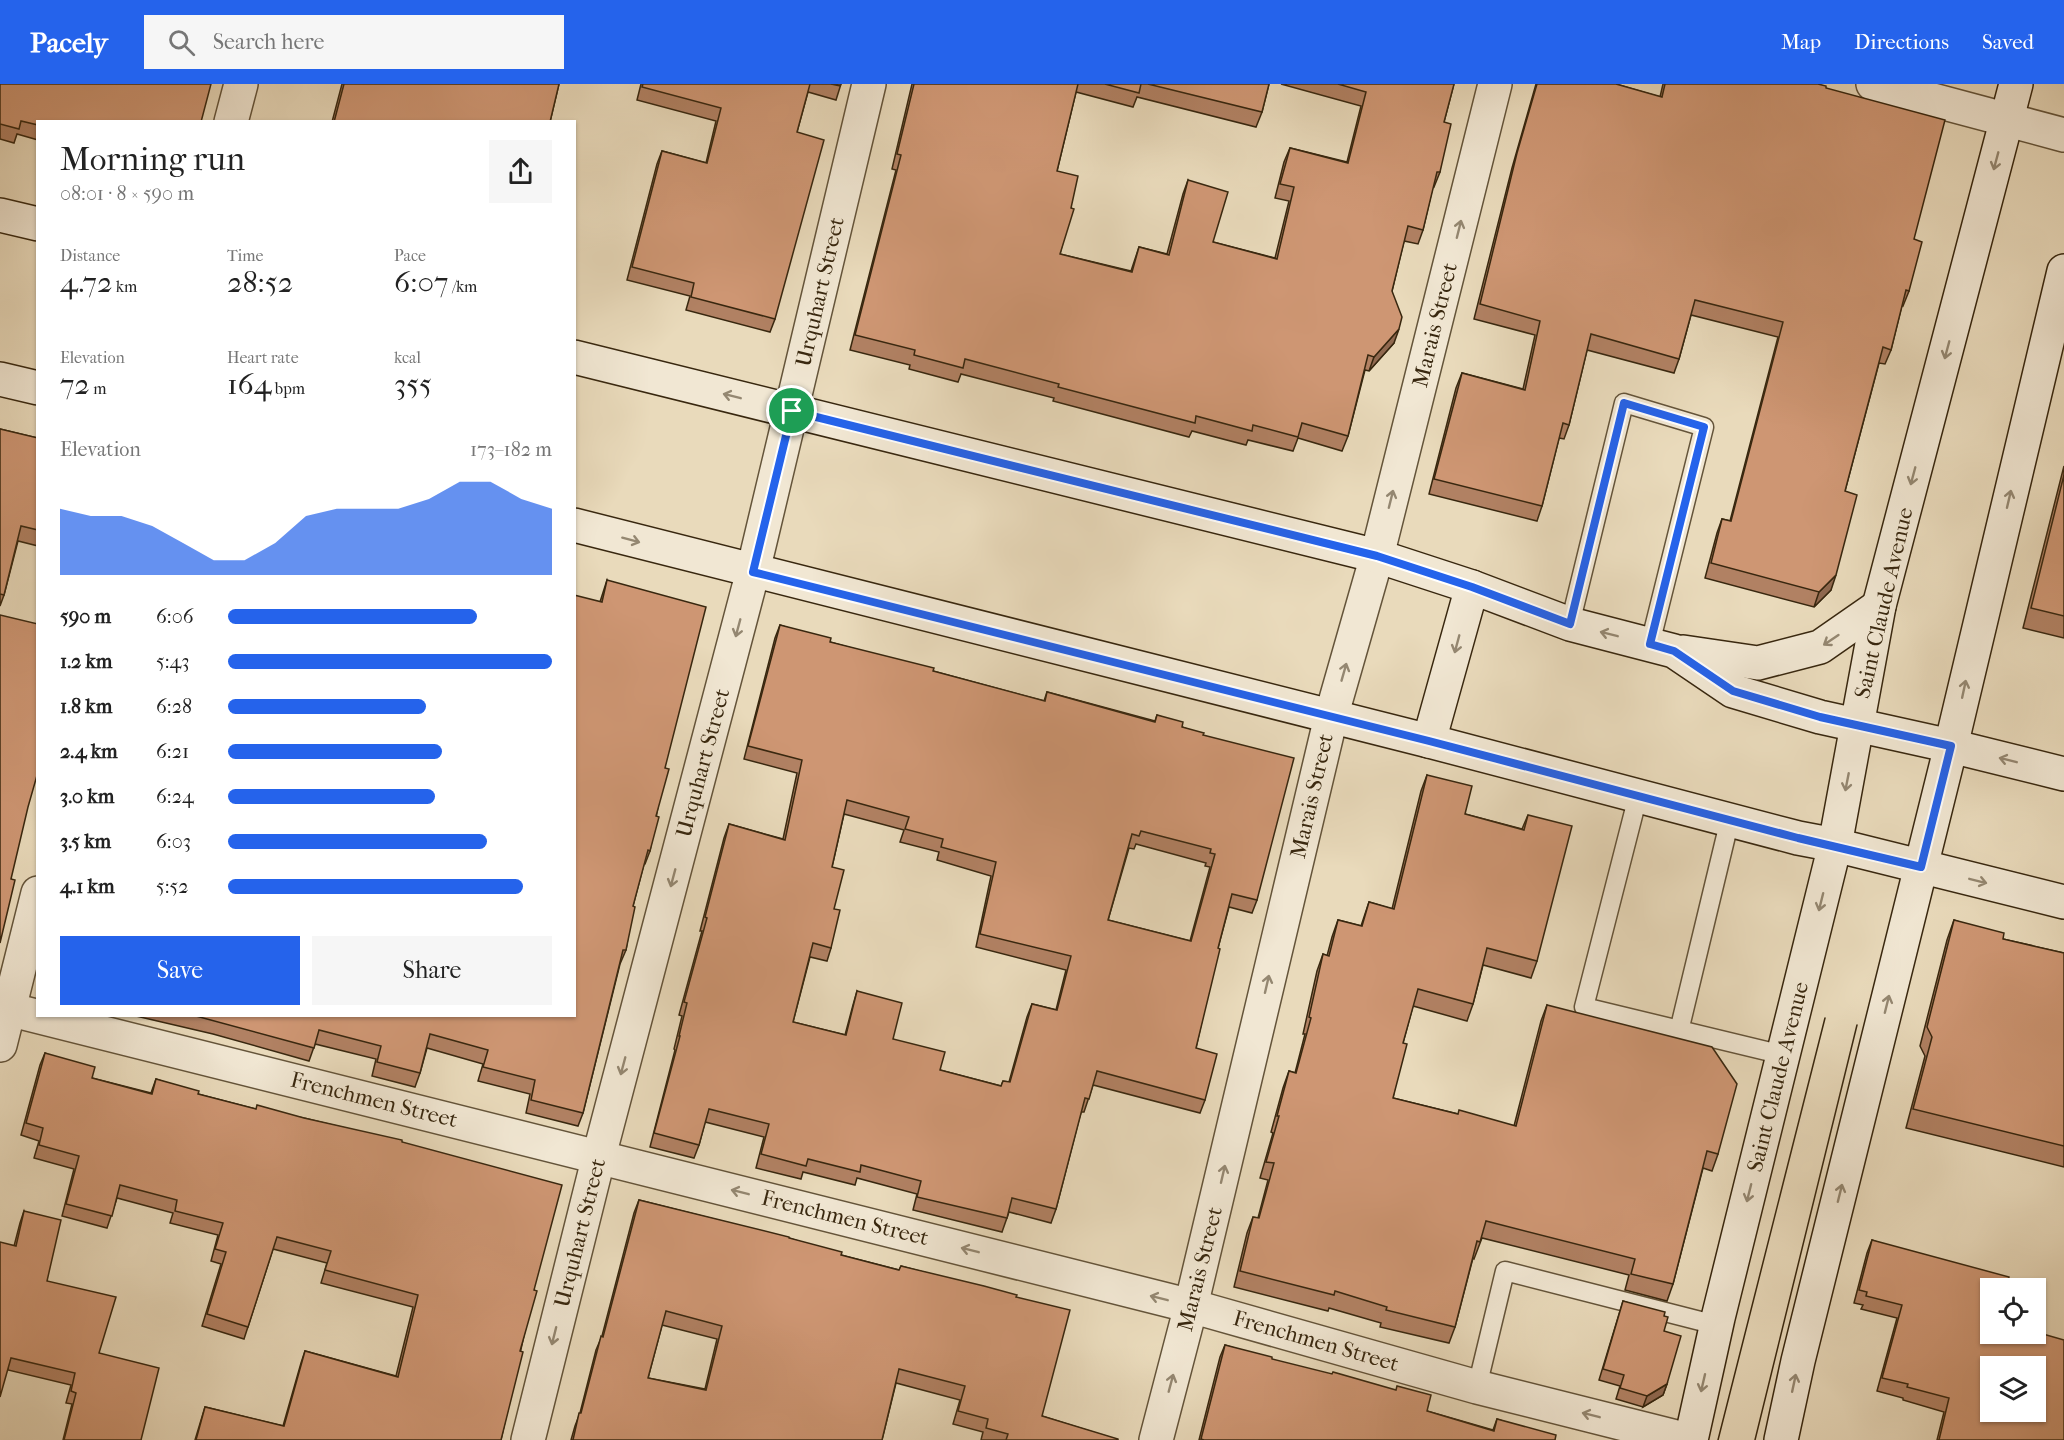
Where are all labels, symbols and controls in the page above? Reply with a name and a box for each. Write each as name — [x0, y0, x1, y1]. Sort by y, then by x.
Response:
search box — [144, 15, 564, 69]
text: Pacely — [30, 26, 108, 59]
icon: search — [165, 26, 198, 59]
text: Search here — [213, 29, 324, 55]
text: Map — [1781, 30, 1821, 54]
text: Directions — [1854, 30, 1949, 54]
text: Saved — [1982, 30, 2034, 54]
text: Morning run — [60, 140, 245, 179]
button: share — [489, 140, 552, 203]
one-way arrow — [1990, 151, 2001, 170]
text: 08:01 · 8 × 590 m — [60, 182, 194, 205]
street label: Urquhart Street — [790, 214, 850, 369]
one-way arrow — [1453, 220, 1465, 239]
text: Distance — [60, 246, 120, 265]
text: Time — [227, 246, 263, 265]
text: Pace — [394, 246, 426, 265]
street label: Marais Street — [1407, 260, 1463, 390]
text: 4.72 — [60, 265, 112, 300]
text: 28:52 — [227, 265, 293, 300]
text: 6:07 — [394, 265, 449, 300]
text: km — [112, 277, 137, 296]
text: /km — [449, 277, 477, 296]
one-way arrow — [1940, 340, 1952, 359]
text: Elevation — [60, 348, 125, 367]
text: Heart rate — [227, 348, 299, 367]
text: kcal — [394, 348, 421, 367]
text: 72 — [60, 367, 90, 402]
text: 164 — [227, 367, 271, 402]
text: 355 — [394, 367, 432, 402]
text: m — [90, 379, 107, 398]
text: bpm — [271, 379, 305, 398]
pin — [766, 385, 817, 436]
one-way arrow — [723, 390, 742, 402]
icon: arrive — [775, 394, 808, 427]
text: Elevation — [60, 438, 141, 461]
text: 173–182 m — [470, 438, 552, 461]
one-way arrow — [1907, 466, 1919, 485]
one-way arrow — [1385, 490, 1397, 509]
one-way arrow — [2004, 490, 2016, 509]
street label: Saint Claude Avenue — [1849, 505, 1919, 701]
one-way arrow — [621, 535, 640, 546]
text: 590 m — [60, 605, 111, 628]
text: 6:06 — [156, 605, 194, 628]
one-way arrow — [732, 618, 744, 637]
one-way arrow — [1599, 627, 1618, 639]
one-way arrow — [1451, 634, 1462, 653]
one-way arrow — [1823, 634, 1840, 646]
text: 1.2 km — [60, 650, 113, 673]
text: 5:43 — [156, 650, 190, 673]
one-way arrow — [1339, 663, 1350, 682]
one-way arrow — [1959, 680, 1970, 699]
street label: Urquhart Street — [671, 686, 735, 840]
text: 1.8 km — [60, 695, 112, 718]
text: 6:28 — [156, 695, 192, 718]
street label: Marais Street — [1285, 731, 1339, 861]
text: 2.4 km — [60, 740, 118, 763]
text: 6:21 — [156, 740, 189, 763]
one-way arrow — [1999, 754, 2018, 766]
one-way arrow — [1841, 772, 1852, 791]
text: 3.0 km — [60, 785, 114, 808]
text: 6:24 — [156, 785, 194, 808]
text: 3.5 km — [60, 830, 111, 853]
text: 6:03 — [156, 830, 191, 853]
one-way arrow — [666, 868, 678, 887]
text: 4.1 km — [60, 875, 115, 898]
text: 5:52 — [156, 875, 188, 898]
one-way arrow — [1968, 875, 1987, 887]
one-way arrow — [1814, 892, 1826, 911]
button: Save — [60, 936, 300, 1005]
button: Share — [312, 936, 552, 1005]
one-way arrow — [1262, 975, 1274, 994]
street label: Saint Claude Avenue — [1742, 979, 1814, 1175]
one-way arrow — [1881, 995, 1893, 1014]
one-way arrow — [617, 1056, 628, 1075]
street label: Frenchmen Street — [288, 1067, 460, 1133]
street label: Urquhart Street — [549, 1156, 611, 1310]
one-way arrow — [1217, 1164, 1229, 1183]
one-way arrow — [1742, 1184, 1754, 1203]
one-way arrow — [1834, 1184, 1846, 1203]
one-way arrow — [731, 1185, 750, 1197]
street label: Frenchmen Street — [759, 1185, 931, 1251]
street label: Marais Street — [1172, 1204, 1228, 1334]
one-way arrow — [961, 1243, 980, 1255]
map controls — [1980, 1278, 2046, 1422]
button: locate — [1980, 1278, 2046, 1344]
one-way arrow — [1150, 1291, 1169, 1303]
street label: Frenchmen Street — [1230, 1305, 1402, 1377]
one-way arrow — [547, 1327, 559, 1346]
button: layers — [1980, 1356, 2046, 1422]
one-way arrow — [1697, 1373, 1708, 1392]
one-way arrow — [1166, 1374, 1177, 1393]
one-way arrow — [1789, 1374, 1800, 1393]
one-way arrow — [1581, 1408, 1600, 1420]

